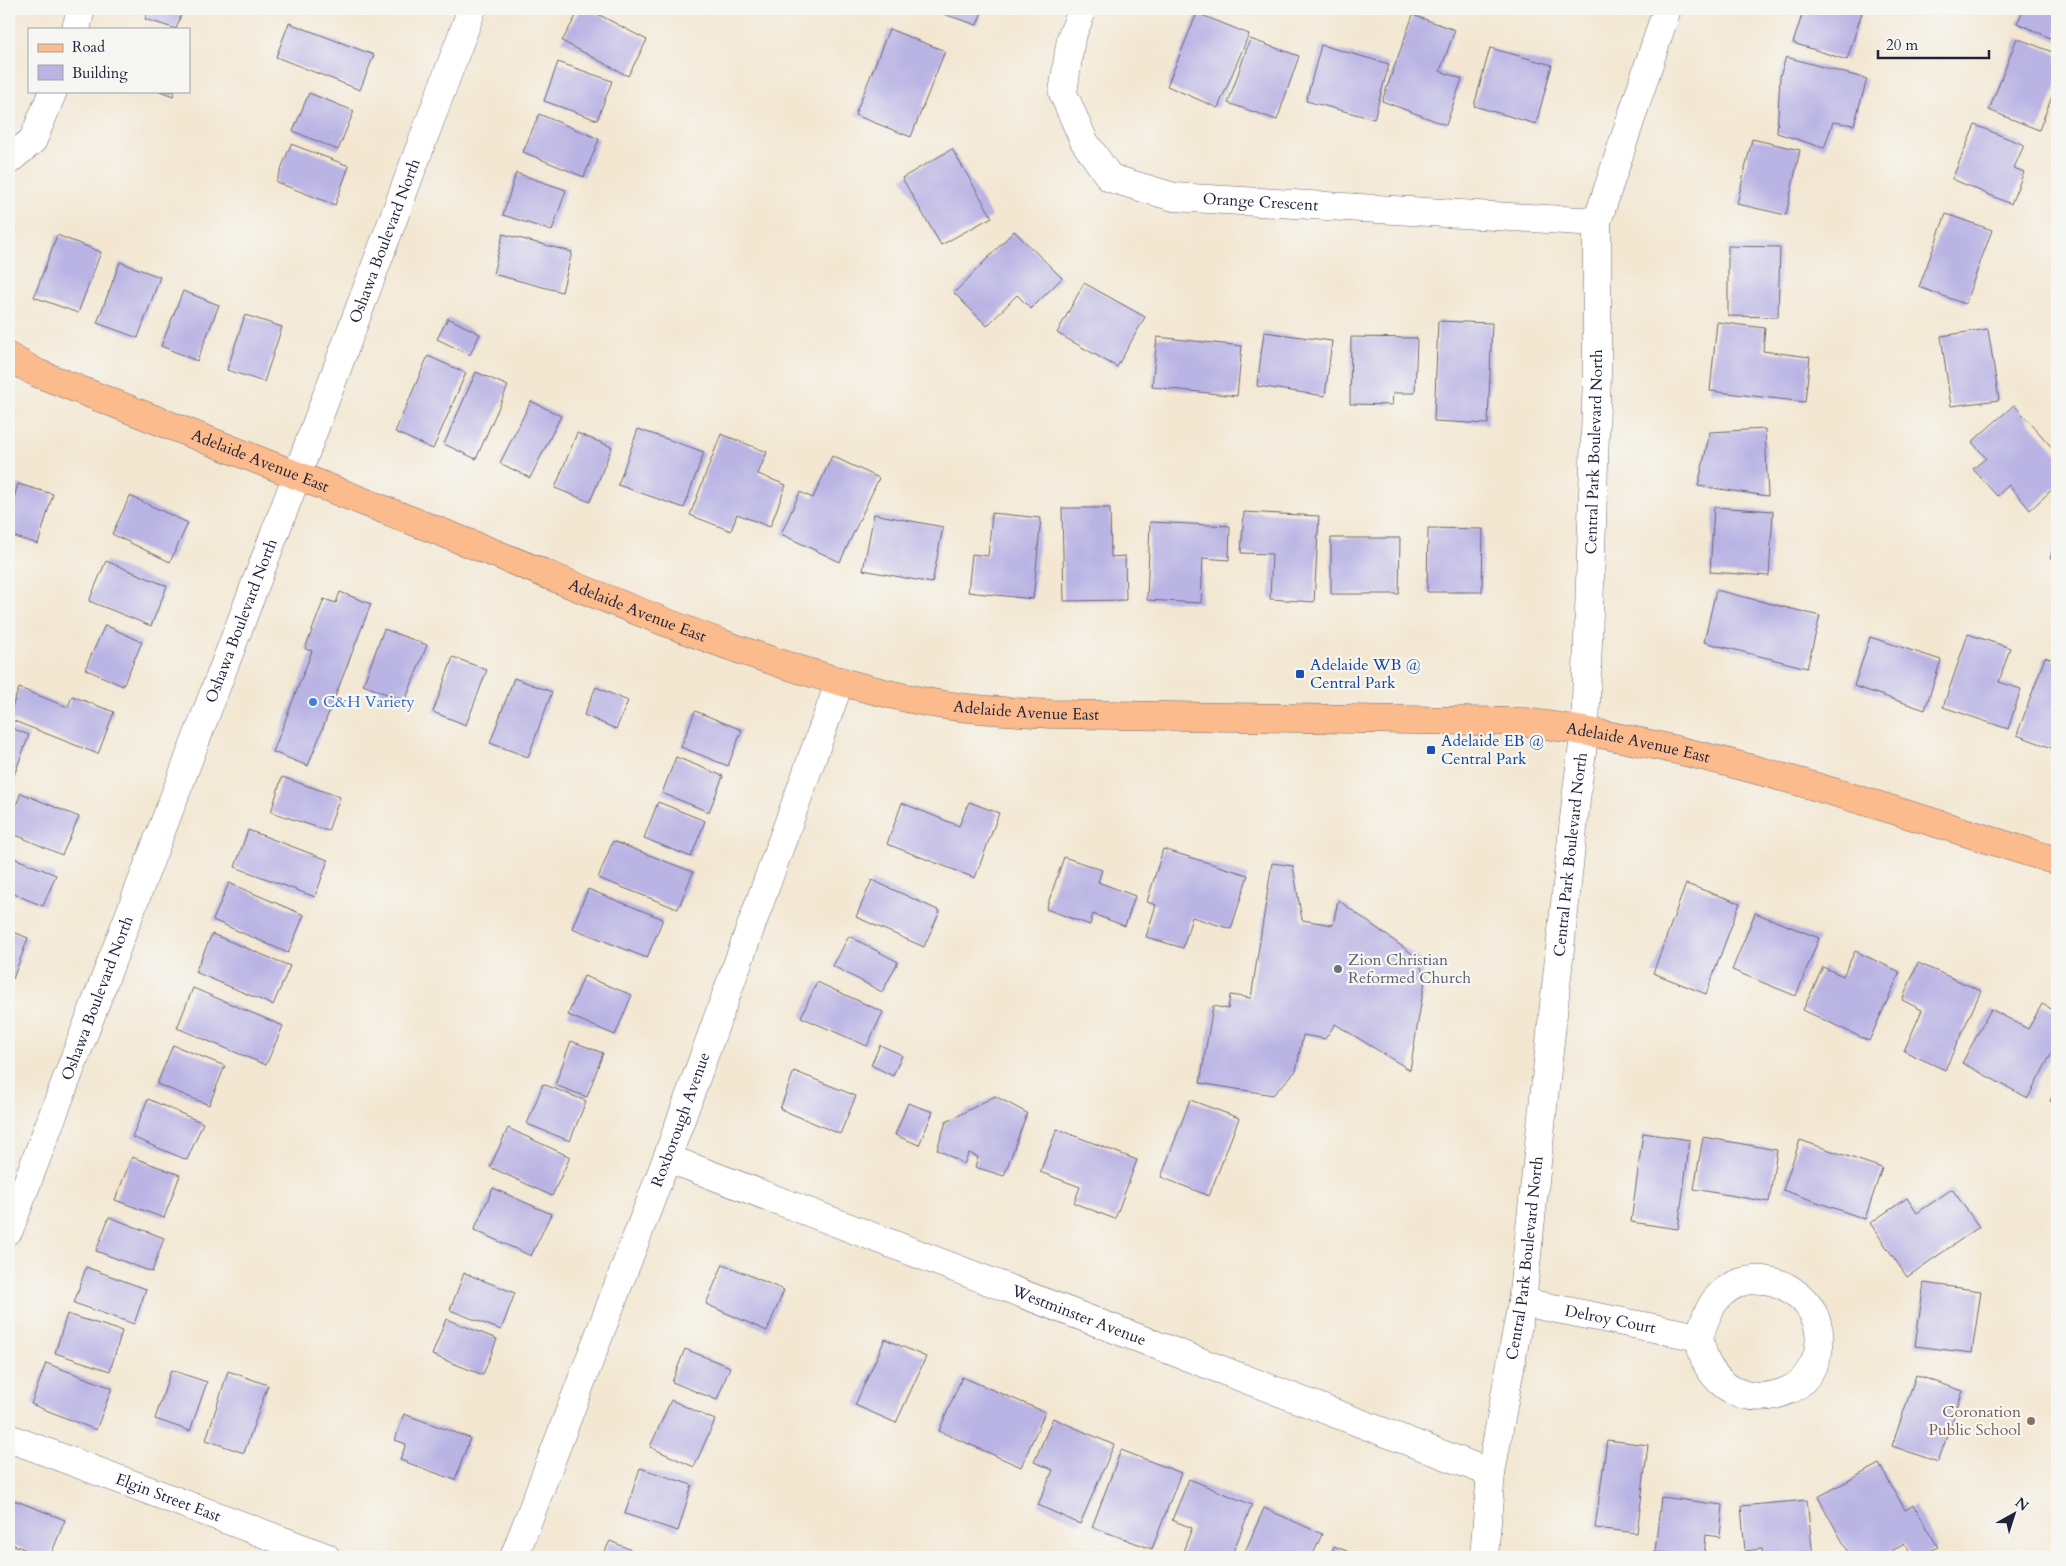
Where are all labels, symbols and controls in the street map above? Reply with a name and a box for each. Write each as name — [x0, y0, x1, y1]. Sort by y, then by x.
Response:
legend — [28, 28, 190, 92]
scale bar — [1878, 28, 1990, 60]
text: 20 m — [1886, 35, 1918, 55]
text: Road — [72, 37, 105, 57]
text: Building — [72, 63, 128, 83]
street label: Oshawa Boulevard North — [344, 155, 426, 326]
street label: Orange Crescent — [1202, 188, 1319, 217]
street label: Central Park Boulevard North — [1580, 349, 1608, 555]
street label: Adelaide Avenue East — [188, 424, 332, 498]
street label: Oshawa Boulevard North — [200, 535, 283, 706]
street label: Adelaide Avenue East — [565, 574, 709, 648]
place label: Adelaide WB @ Central Park — [1310, 654, 1421, 694]
marker: Adelaide WB @ Central Park — [1294, 668, 1306, 680]
place label: C&H Variety — [323, 691, 415, 713]
street label: Adelaide Avenue East — [952, 695, 1099, 726]
marker: C&H Variety — [307, 696, 319, 708]
street label: Adelaide Avenue East — [1565, 717, 1712, 769]
place label: Adelaide EB @ Central Park — [1441, 730, 1544, 770]
marker: Adelaide EB @ Central Park — [1425, 744, 1437, 756]
street label: Central Park Boulevard North — [1548, 751, 1593, 958]
street label: Oshawa Boulevard North — [56, 913, 139, 1084]
place label: Zion Christian Reformed Church — [1348, 949, 1471, 989]
marker: Zion Christian Reformed Church — [1332, 963, 1344, 975]
street label: Roxborough Avenue — [646, 1049, 715, 1190]
street label: Central Park Boulevard North — [1501, 1155, 1549, 1362]
street label: Westminster Avenue — [1008, 1279, 1149, 1351]
street label: Delroy Court — [1563, 1300, 1658, 1339]
place label: Coronation Public School — [1929, 1401, 2021, 1441]
marker: Coronation Public School — [2025, 1415, 2037, 1427]
street label: Elgin Street East — [112, 1468, 224, 1528]
north arrow — [1988, 1488, 2038, 1538]
text: N — [2011, 1493, 2033, 1515]

